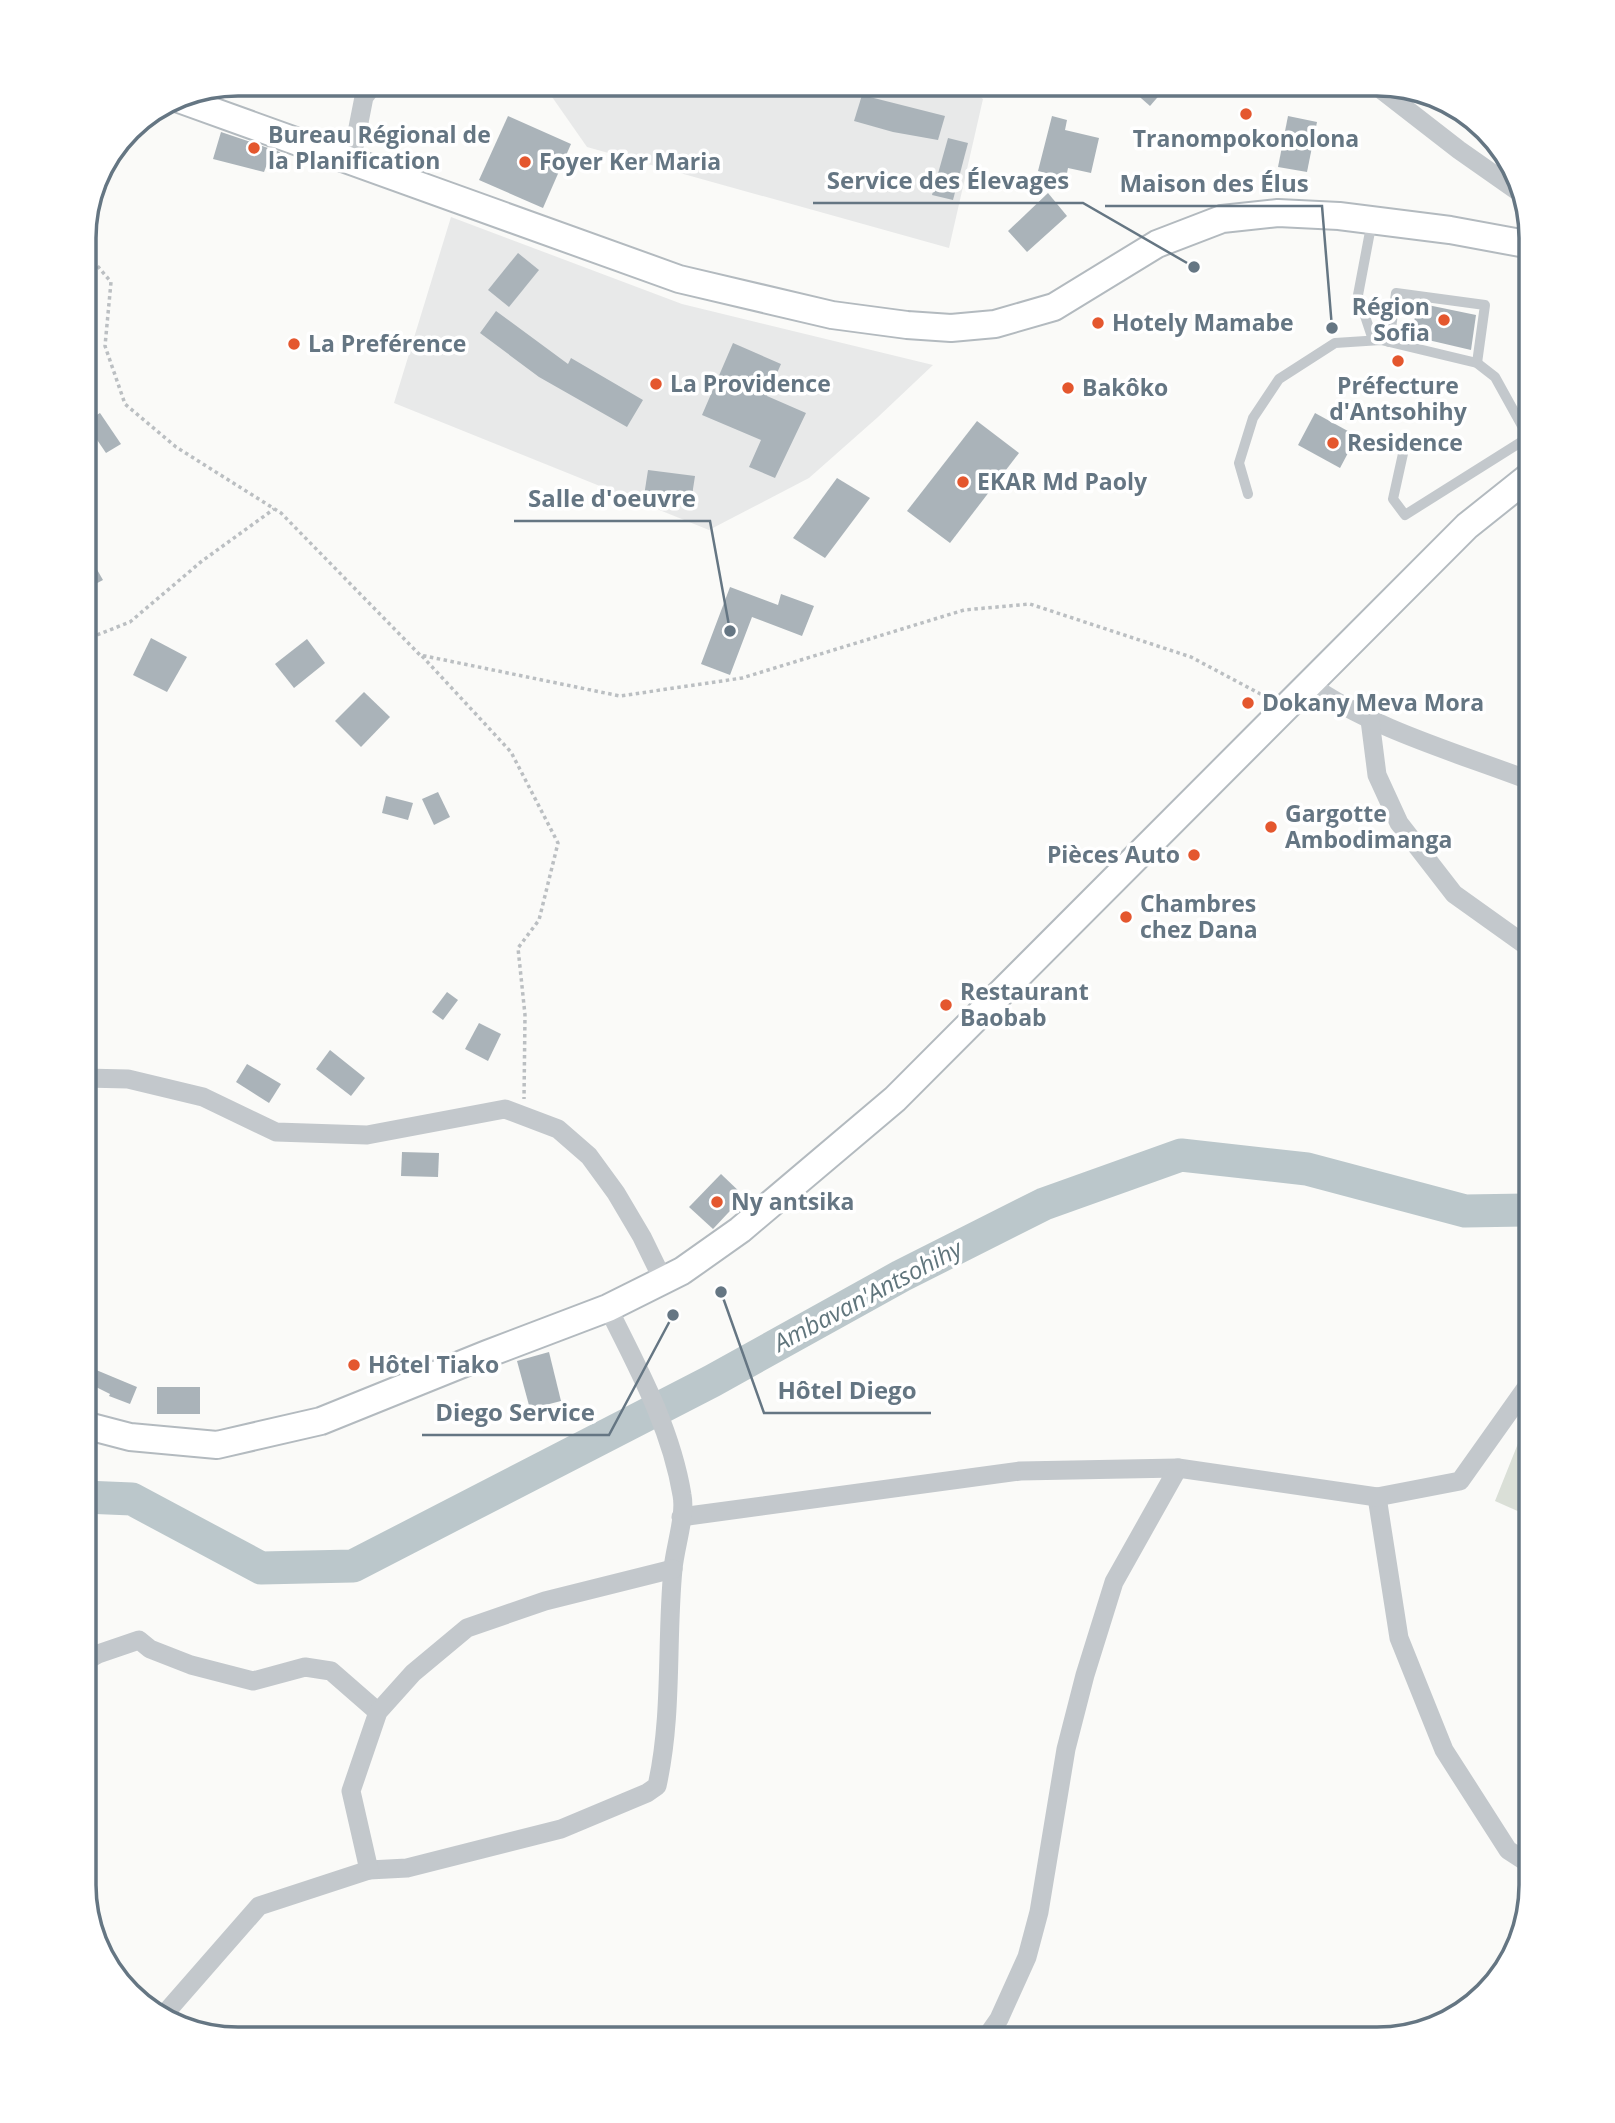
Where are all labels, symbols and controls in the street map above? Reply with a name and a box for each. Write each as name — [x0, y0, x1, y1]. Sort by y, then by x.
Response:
marker: Tranompokonolona — [1238, 106, 1254, 122]
place label: Bureau Régional de la Planification — [268, 118, 491, 176]
place label: Tranompokonolona — [1133, 122, 1359, 154]
marker: Bureau Régional de la Planification — [246, 140, 262, 156]
place label: Foyer Ker Maria — [539, 145, 721, 177]
marker: Foyer Ker Maria — [517, 154, 533, 170]
callout: Service des Élevages — [813, 158, 1083, 203]
callout: Maison des Élus — [1105, 161, 1322, 206]
text: Service des Élevages — [827, 163, 1069, 196]
text: Maison des Élus — [1119, 166, 1309, 199]
place label: Région Sofia — [1352, 290, 1430, 348]
place label: Hotely Mamabe — [1112, 306, 1294, 338]
marker: Région Sofia — [1436, 312, 1452, 328]
marker: Hotely Mamabe — [1090, 315, 1106, 331]
place label: La Preférence — [308, 327, 466, 359]
marker: La Preférence — [286, 336, 302, 352]
marker: Préfecture d'Antsohihy — [1390, 353, 1406, 369]
place label: La Providence — [670, 367, 831, 399]
place label: Préfecture d'Antsohihy — [1329, 369, 1468, 427]
place label: Bakôko — [1082, 371, 1168, 403]
marker: La Providence — [648, 376, 664, 392]
marker: Bakôko — [1060, 380, 1076, 396]
place label: Residence — [1347, 426, 1463, 458]
marker: Residence — [1325, 435, 1341, 451]
place label: EKAR Md Paoly — [977, 465, 1148, 497]
marker: EKAR Md Paoly — [955, 474, 971, 490]
callout: Salle d'oeuvre — [514, 476, 710, 521]
text: Salle d'oeuvre — [528, 481, 696, 514]
place label: Dokany Meva Mora — [1262, 686, 1484, 718]
marker: Dokany Meva Mora — [1240, 695, 1256, 711]
place label: Gargotte Ambodimanga — [1285, 797, 1452, 855]
marker: Gargotte Ambodimanga — [1263, 819, 1279, 835]
place label: Pièces Auto — [1047, 838, 1180, 870]
marker: Pièces Auto — [1186, 847, 1202, 863]
place label: Chambres chez Dana — [1140, 887, 1258, 945]
marker: Chambres chez Dana — [1118, 909, 1134, 925]
place label: Restaurant Baobab — [960, 975, 1089, 1033]
marker: Restaurant Baobab — [938, 997, 954, 1013]
place label: Ny antsika — [731, 1185, 854, 1217]
marker: Ny antsika — [709, 1194, 725, 1210]
water label: Ambavan'Antsohihy — [765, 1230, 969, 1359]
place label: Hôtel Tiako — [368, 1348, 499, 1380]
marker: Hôtel Tiako — [346, 1357, 362, 1373]
callout: Hôtel Diego — [764, 1368, 931, 1413]
text: Hôtel Diego — [777, 1373, 917, 1406]
callout: Diego Service — [422, 1390, 609, 1435]
text: Diego Service — [435, 1395, 595, 1428]

